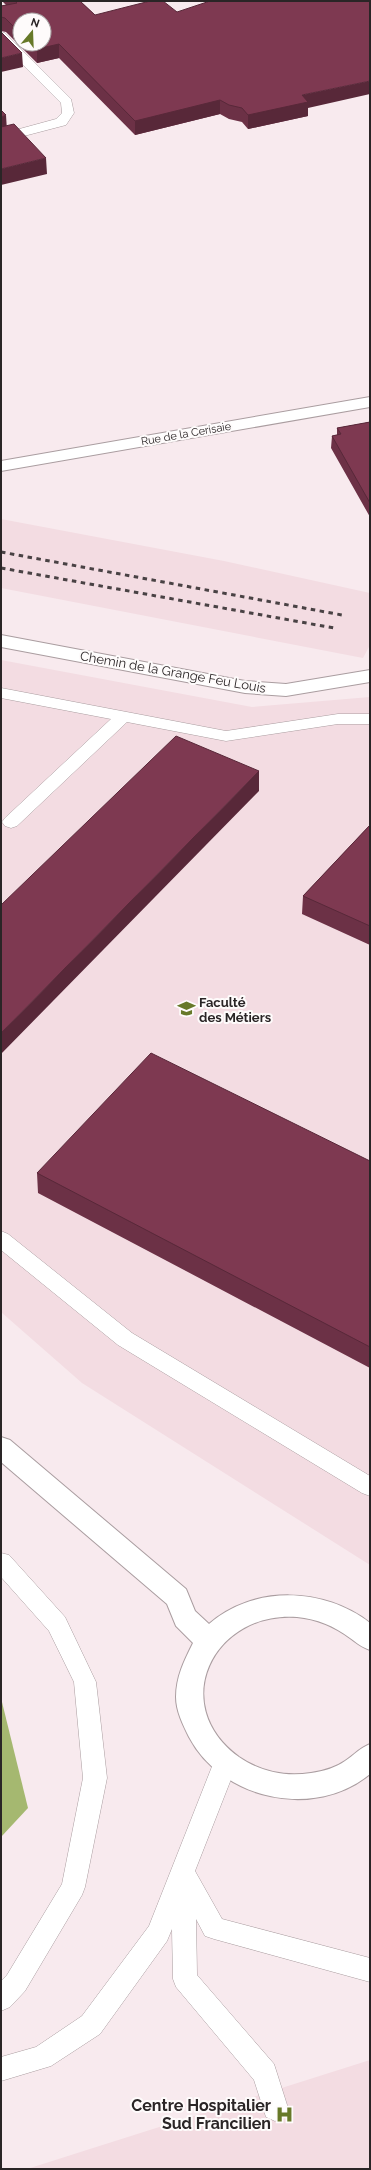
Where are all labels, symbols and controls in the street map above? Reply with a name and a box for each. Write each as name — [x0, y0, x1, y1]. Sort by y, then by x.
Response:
north arrow — [12, 12, 52, 52]
text: N — [29, 16, 41, 31]
street label: Rue de la Cerisaie — [140, 420, 233, 448]
street label: Chemin de la Grange Feu Louis — [79, 648, 267, 696]
place label: Faculté des Métiers — [199, 995, 272, 1025]
school or university icon: Faculté des Métiers — [176, 999, 196, 1019]
place label: Centre Hospitalier Sud Francilien — [131, 2096, 271, 2133]
hospital icon: Centre Hospitalier Sud Francilien — [274, 2104, 294, 2124]

